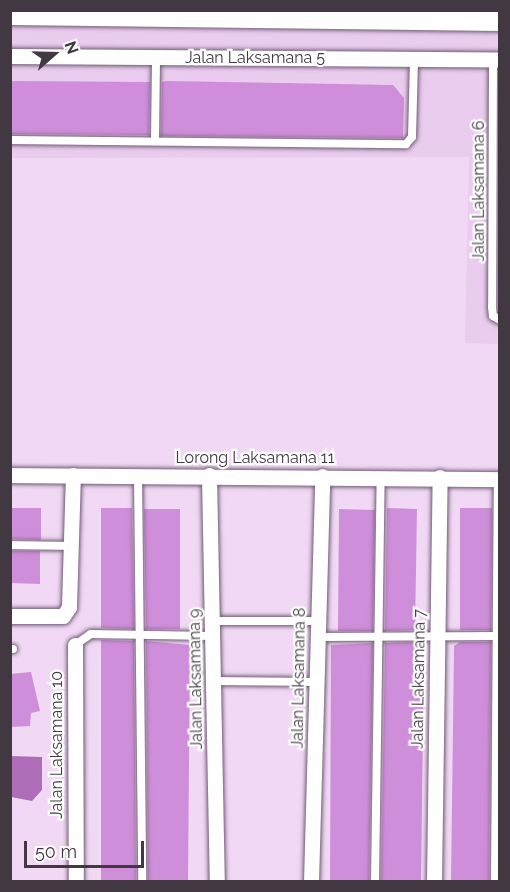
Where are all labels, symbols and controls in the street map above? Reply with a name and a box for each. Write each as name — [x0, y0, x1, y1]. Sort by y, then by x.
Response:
north arrow — [24, 24, 84, 84]
text: N — [60, 39, 82, 57]
street label: Jalan Laksamana 5 — [185, 48, 325, 68]
street label: Jalan Laksamana 6 — [469, 121, 489, 261]
street label: Lorong Laksamana 11 — [175, 448, 335, 468]
street label: Jalan Laksamana 8 — [288, 607, 310, 749]
street label: Jalan Laksamana 9 — [185, 609, 207, 749]
street label: Jalan Laksamana 7 — [408, 609, 430, 749]
street label: Jalan Laksamana 10 — [47, 671, 67, 819]
scale bar — [27, 829, 147, 867]
text: 50 m — [35, 841, 77, 862]

